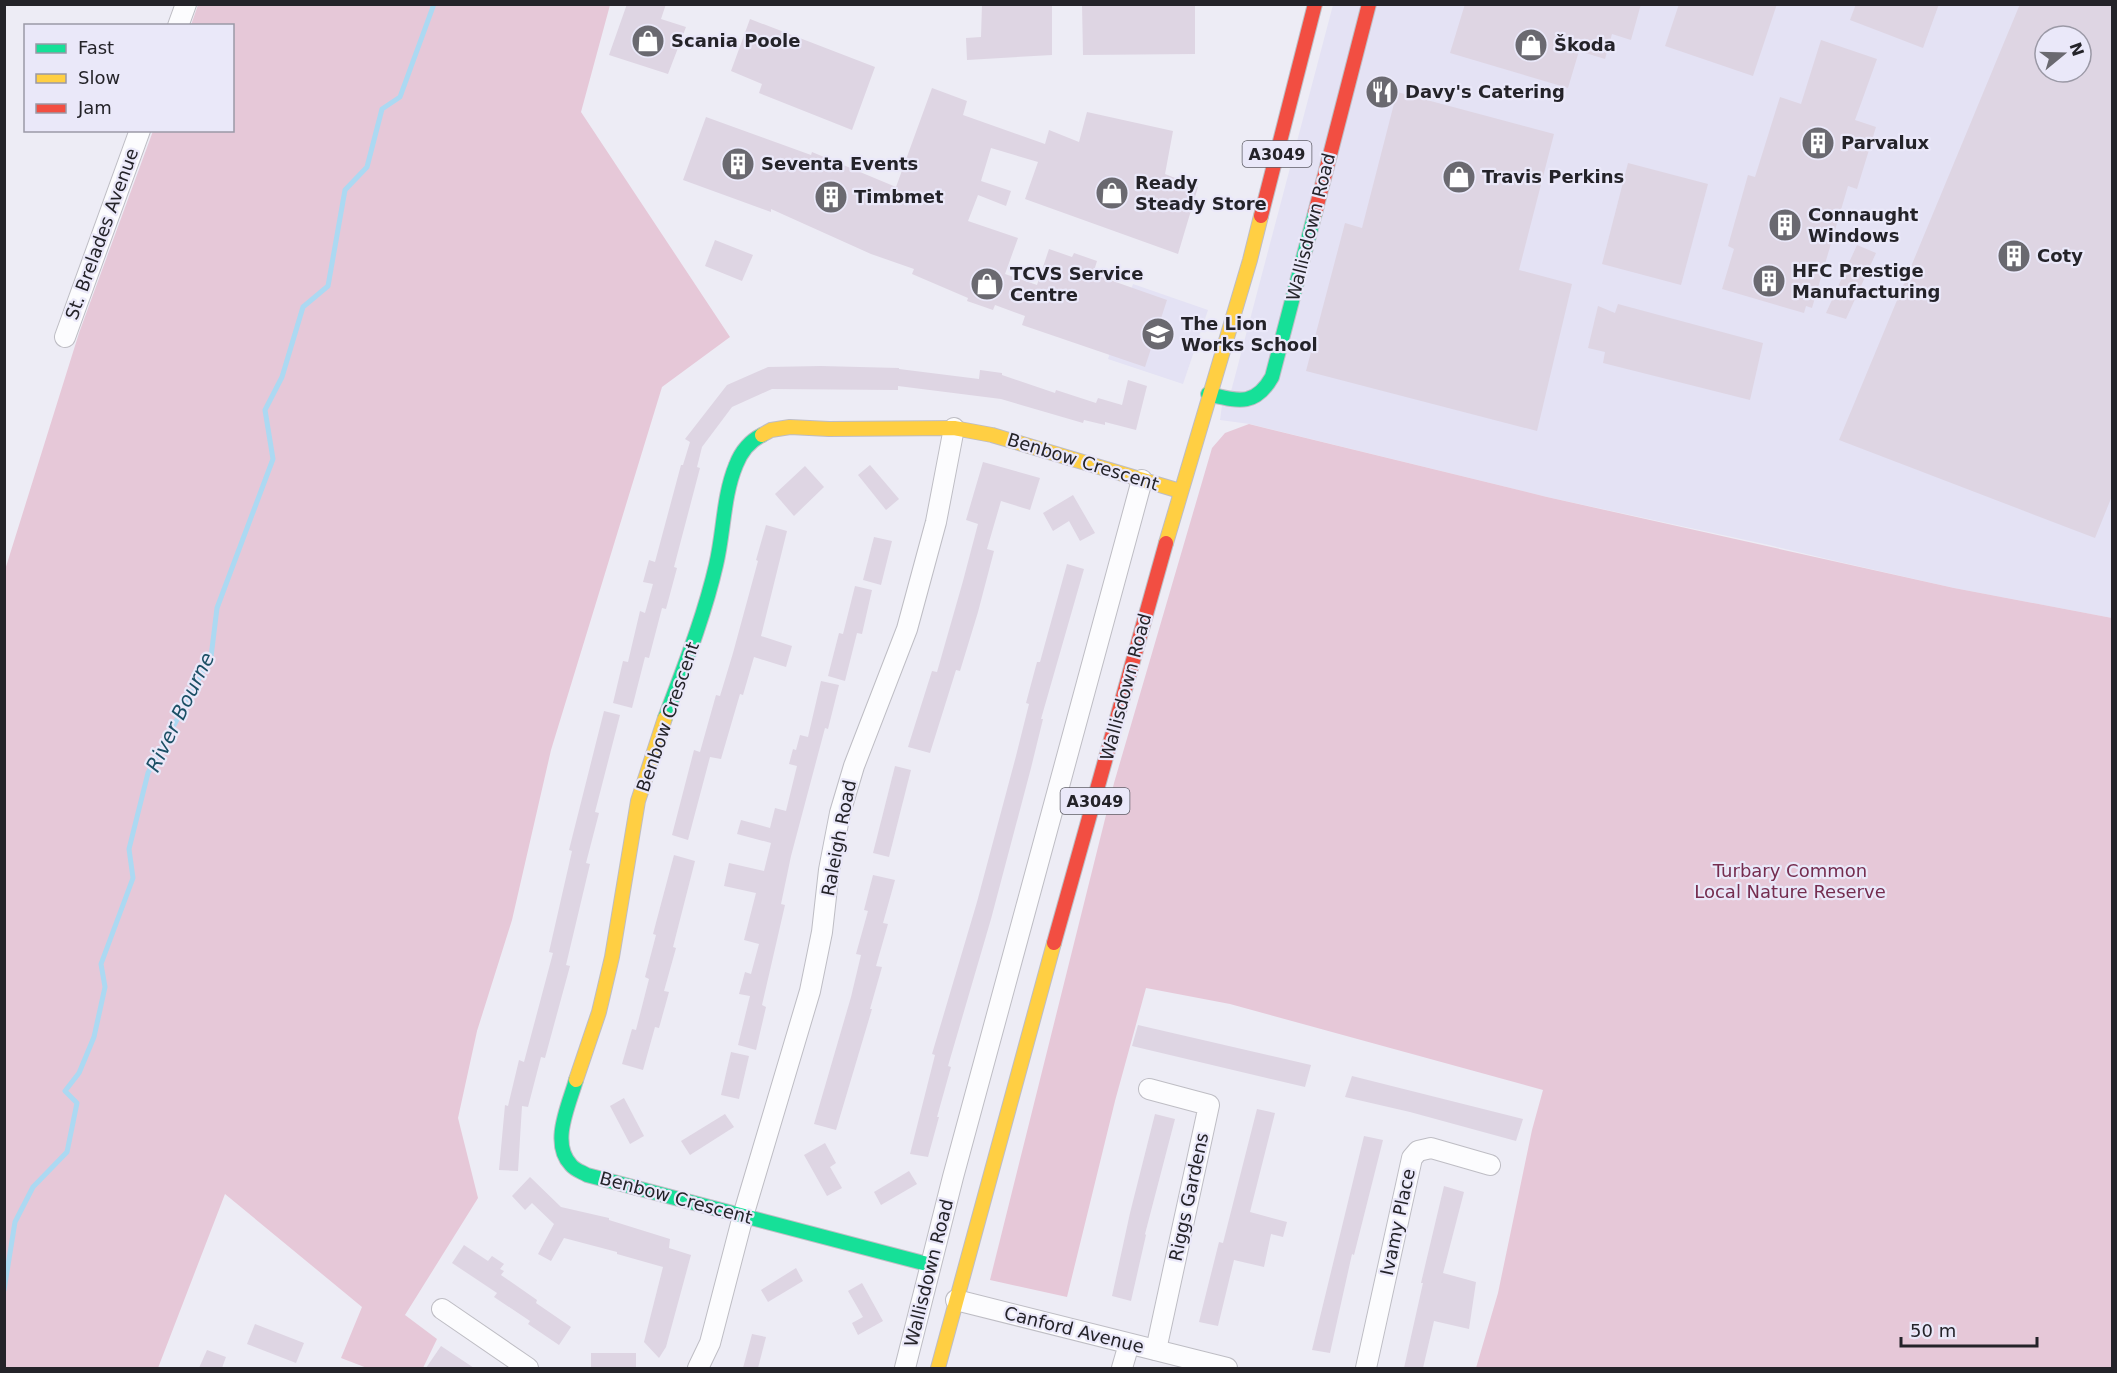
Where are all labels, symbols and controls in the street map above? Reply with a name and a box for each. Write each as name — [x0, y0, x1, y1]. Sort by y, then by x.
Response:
shop icon: Scania Poole — [630, 23, 666, 59]
legend — [24, 24, 234, 132]
north arrow — [2033, 24, 2093, 84]
shop icon: Škoda — [1513, 27, 1549, 63]
place label: Scania Poole — [671, 30, 800, 51]
place label: Škoda — [1554, 34, 1616, 55]
text: Fast — [78, 37, 114, 58]
text: N — [2066, 40, 2088, 59]
text: Slow — [78, 67, 120, 88]
restaurant icon: Davy's Catering — [1364, 74, 1400, 110]
place label: Davy's Catering — [1405, 81, 1565, 102]
text: Jam — [77, 97, 112, 118]
building icon: Parvalux — [1800, 125, 1836, 161]
place label: Parvalux — [1841, 132, 1930, 153]
road number: A3049 — [1242, 141, 1312, 167]
street label: St. Brelades Avenue — [61, 145, 142, 322]
building icon: Seventa Events — [720, 146, 756, 182]
street label: Wallisdown Road — [1282, 151, 1339, 303]
place label: Seventa Events — [761, 153, 918, 174]
shop icon: Travis Perkins — [1441, 159, 1477, 195]
place label: Travis Perkins — [1482, 166, 1624, 187]
place label: Ready Steady Store — [1135, 172, 1267, 214]
shop icon: Ready Steady Store — [1094, 175, 1130, 211]
building icon: Timbmet — [813, 179, 849, 215]
place label: Timbmet — [854, 186, 944, 207]
place label: Connaught Windows — [1808, 204, 1919, 246]
building icon: Connaught Windows — [1767, 207, 1803, 243]
building icon: Coty — [1996, 238, 2032, 274]
place label: Coty — [2037, 245, 2083, 266]
place label: HFC Prestige Manufacturing — [1792, 260, 1941, 302]
place label: TCVS Service Centre — [1010, 263, 1143, 305]
building icon: HFC Prestige Manufacturing — [1751, 263, 1787, 299]
shop icon: TCVS Service Centre — [969, 266, 1005, 302]
place label: The Lion Works School — [1181, 313, 1318, 355]
school or university icon: The Lion Works School — [1140, 316, 1176, 352]
street label: Benbow Crescent — [1005, 429, 1161, 495]
street label: Wallisdown Road — [1096, 611, 1155, 763]
street label: Benbow Crescent — [632, 639, 703, 795]
water label: River Bourne — [141, 648, 219, 776]
street label: Raleigh Road — [817, 778, 860, 898]
road number: A3049 — [1060, 788, 1130, 814]
park label: Turbary Common Local Nature Reserve — [1694, 860, 1886, 902]
street label: Riggs Gardens — [1165, 1131, 1212, 1263]
street label: Benbow Crescent — [597, 1167, 755, 1228]
street label: Ivamy Place — [1376, 1167, 1419, 1277]
street label: Wallisdown Road — [900, 1197, 957, 1349]
street label: Canford Avenue — [1002, 1302, 1146, 1357]
scale bar — [1901, 1310, 2038, 1348]
text: 50 m — [1910, 1320, 1956, 1341]

